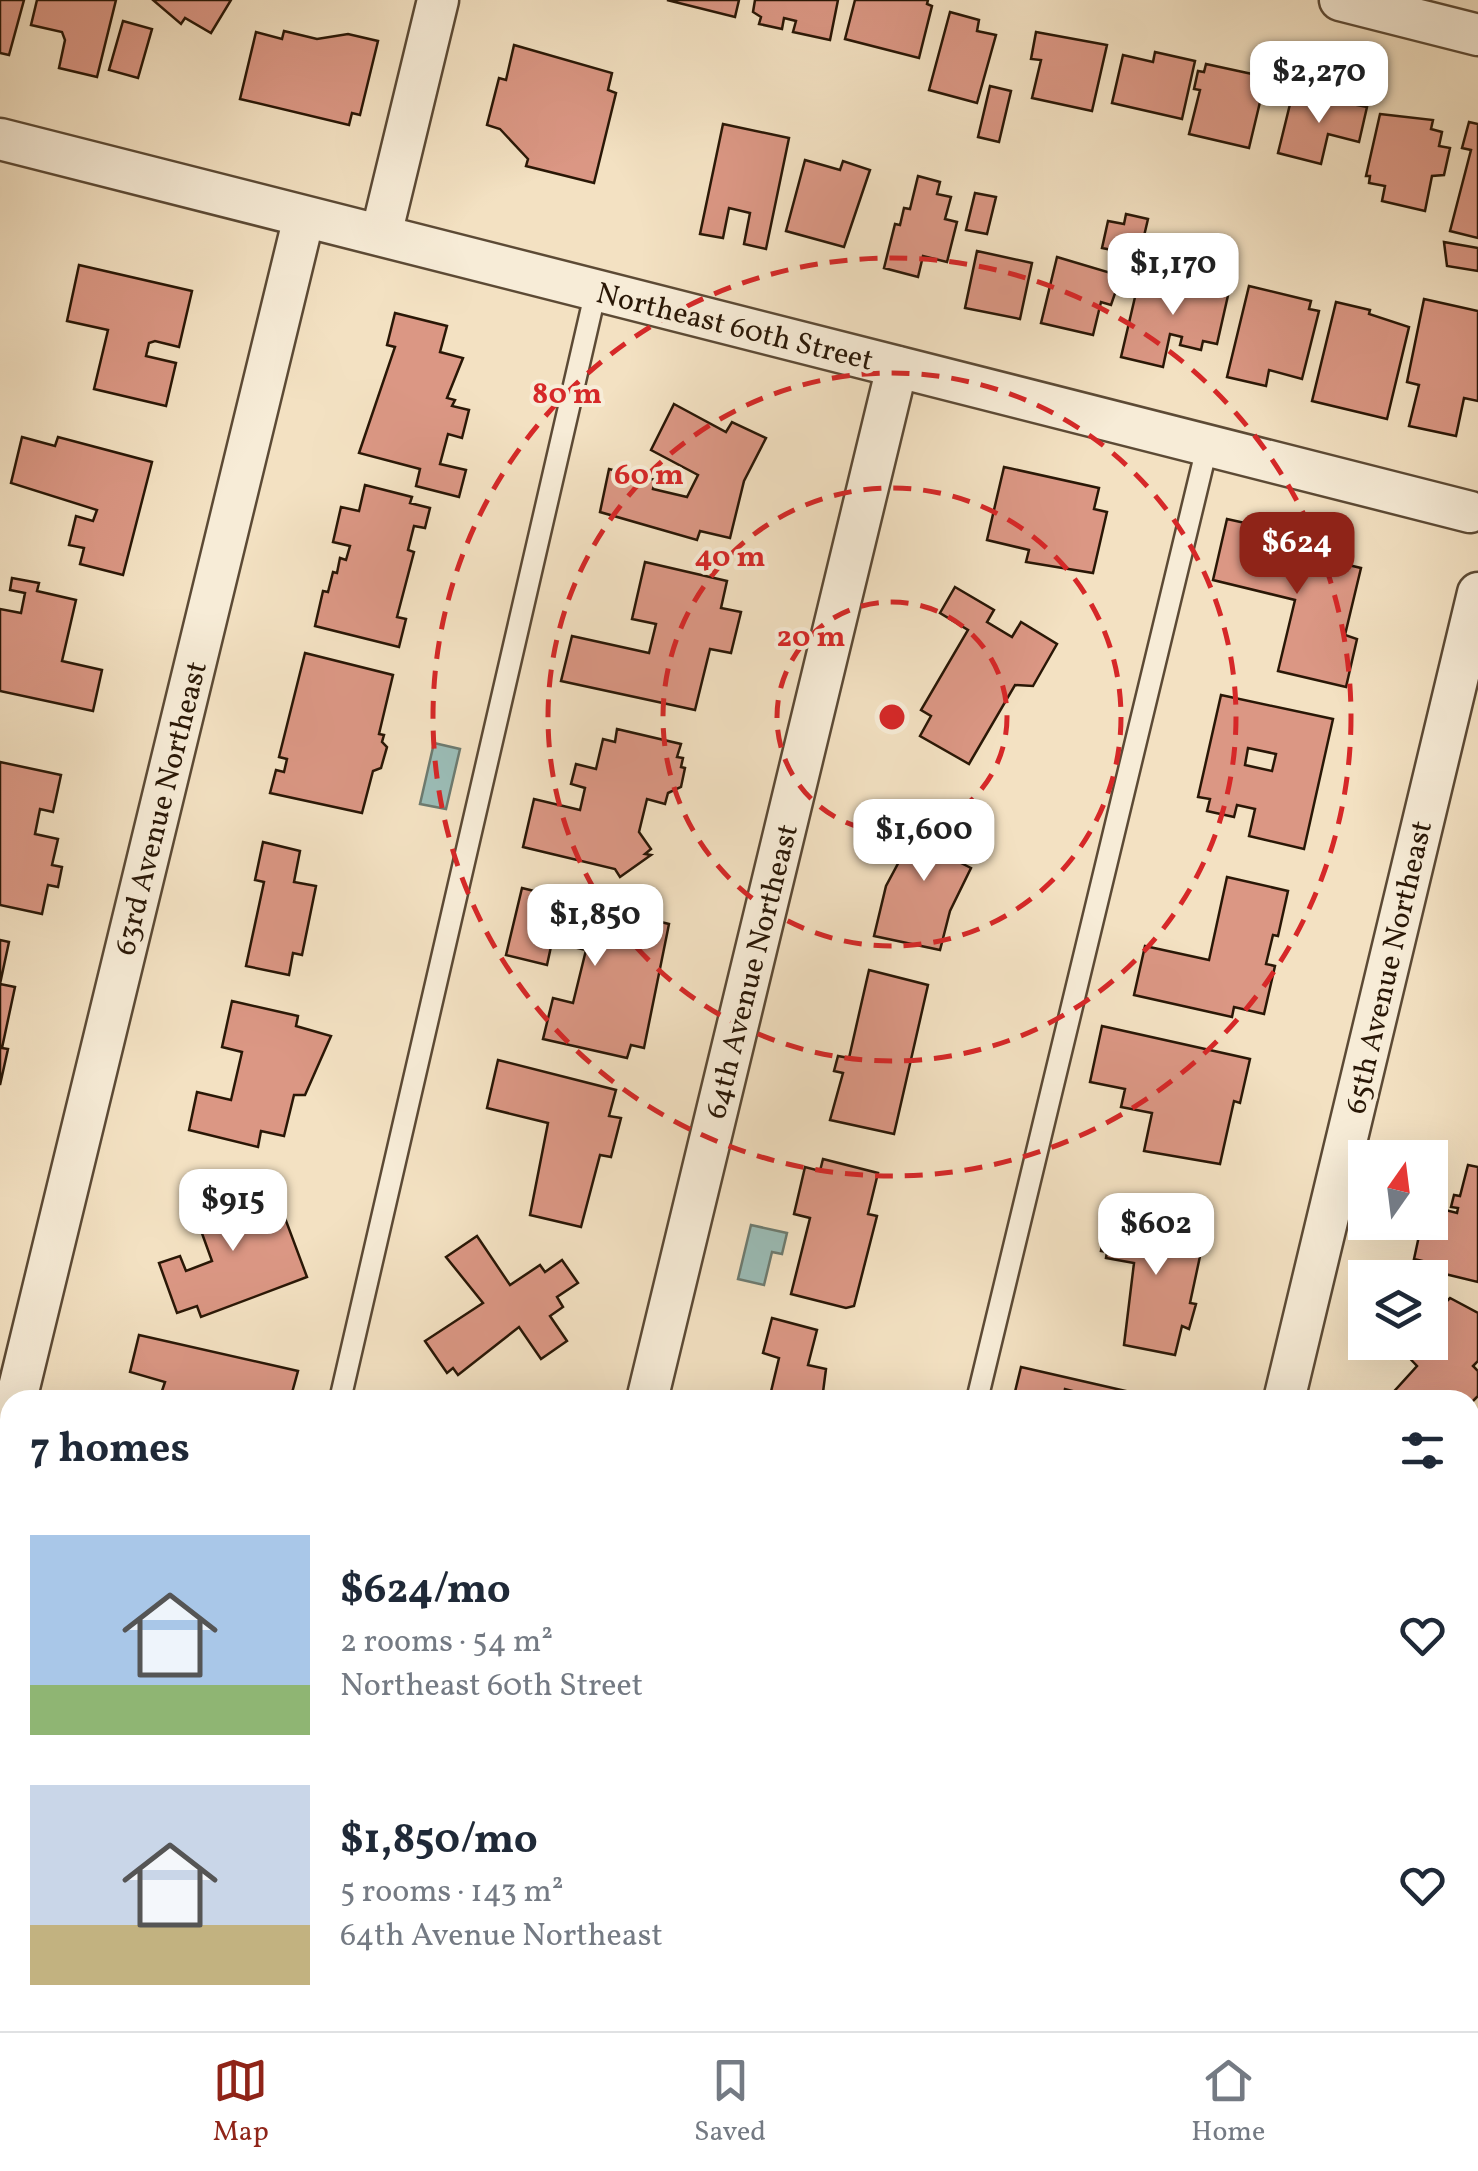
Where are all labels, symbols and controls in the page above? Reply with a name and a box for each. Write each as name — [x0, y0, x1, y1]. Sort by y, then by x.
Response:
pin: $2,270 — [1238, 41, 1400, 126]
text: $2,270 — [1272, 51, 1366, 95]
pin: $1,170 — [1092, 233, 1254, 318]
text: $1,170 — [1130, 243, 1216, 287]
street label: Northeast 60th Street — [592, 273, 877, 383]
text: 80 m — [532, 374, 602, 416]
text: 60 m — [614, 455, 684, 497]
pin: $624 — [1238, 512, 1356, 597]
text: $624 — [1262, 522, 1333, 566]
text: 40 m — [694, 537, 766, 579]
text: 20 m — [777, 617, 845, 659]
street label: 63rd Avenue Northeast — [105, 657, 219, 960]
centre of rings — [874, 699, 910, 735]
pin: $1,600 — [843, 799, 1005, 884]
text: $1,600 — [875, 809, 973, 853]
street label: 65th Avenue Northeast — [1336, 817, 1444, 1118]
street label: 64th Avenue Northeast — [696, 820, 810, 1123]
pin: $1,850 — [514, 884, 676, 969]
text: $1,850 — [549, 894, 641, 938]
north arrow — [1348, 1140, 1448, 1240]
map controls — [1348, 1140, 1448, 1360]
pin: $915 — [174, 1169, 292, 1254]
text: $915 — [201, 1179, 265, 1223]
pin: $602 — [1097, 1193, 1215, 1278]
text: $602 — [1120, 1203, 1192, 1247]
button: layers — [1348, 1260, 1448, 1360]
text: 7 homes — [30, 1421, 190, 1480]
icon: filters — [1395, 1423, 1450, 1478]
text: $624/mo — [340, 1562, 511, 1621]
icon: home — [110, 1575, 230, 1695]
icon: heart — [1395, 1608, 1450, 1663]
text: 2 rooms · 54 m² — [340, 1621, 553, 1665]
text: Northeast 60th Street — [340, 1665, 643, 1709]
text: $1,850/mo — [340, 1812, 538, 1871]
icon: home — [110, 1825, 230, 1945]
icon: heart — [1395, 1858, 1450, 1913]
text: 5 rooms · 143 m² — [340, 1871, 564, 1915]
text: 64th Avenue Northeast — [340, 1915, 663, 1959]
tab: Map — [213, 2053, 269, 2152]
tab: Saved — [694, 2053, 766, 2152]
tab: Home — [1191, 2053, 1265, 2152]

